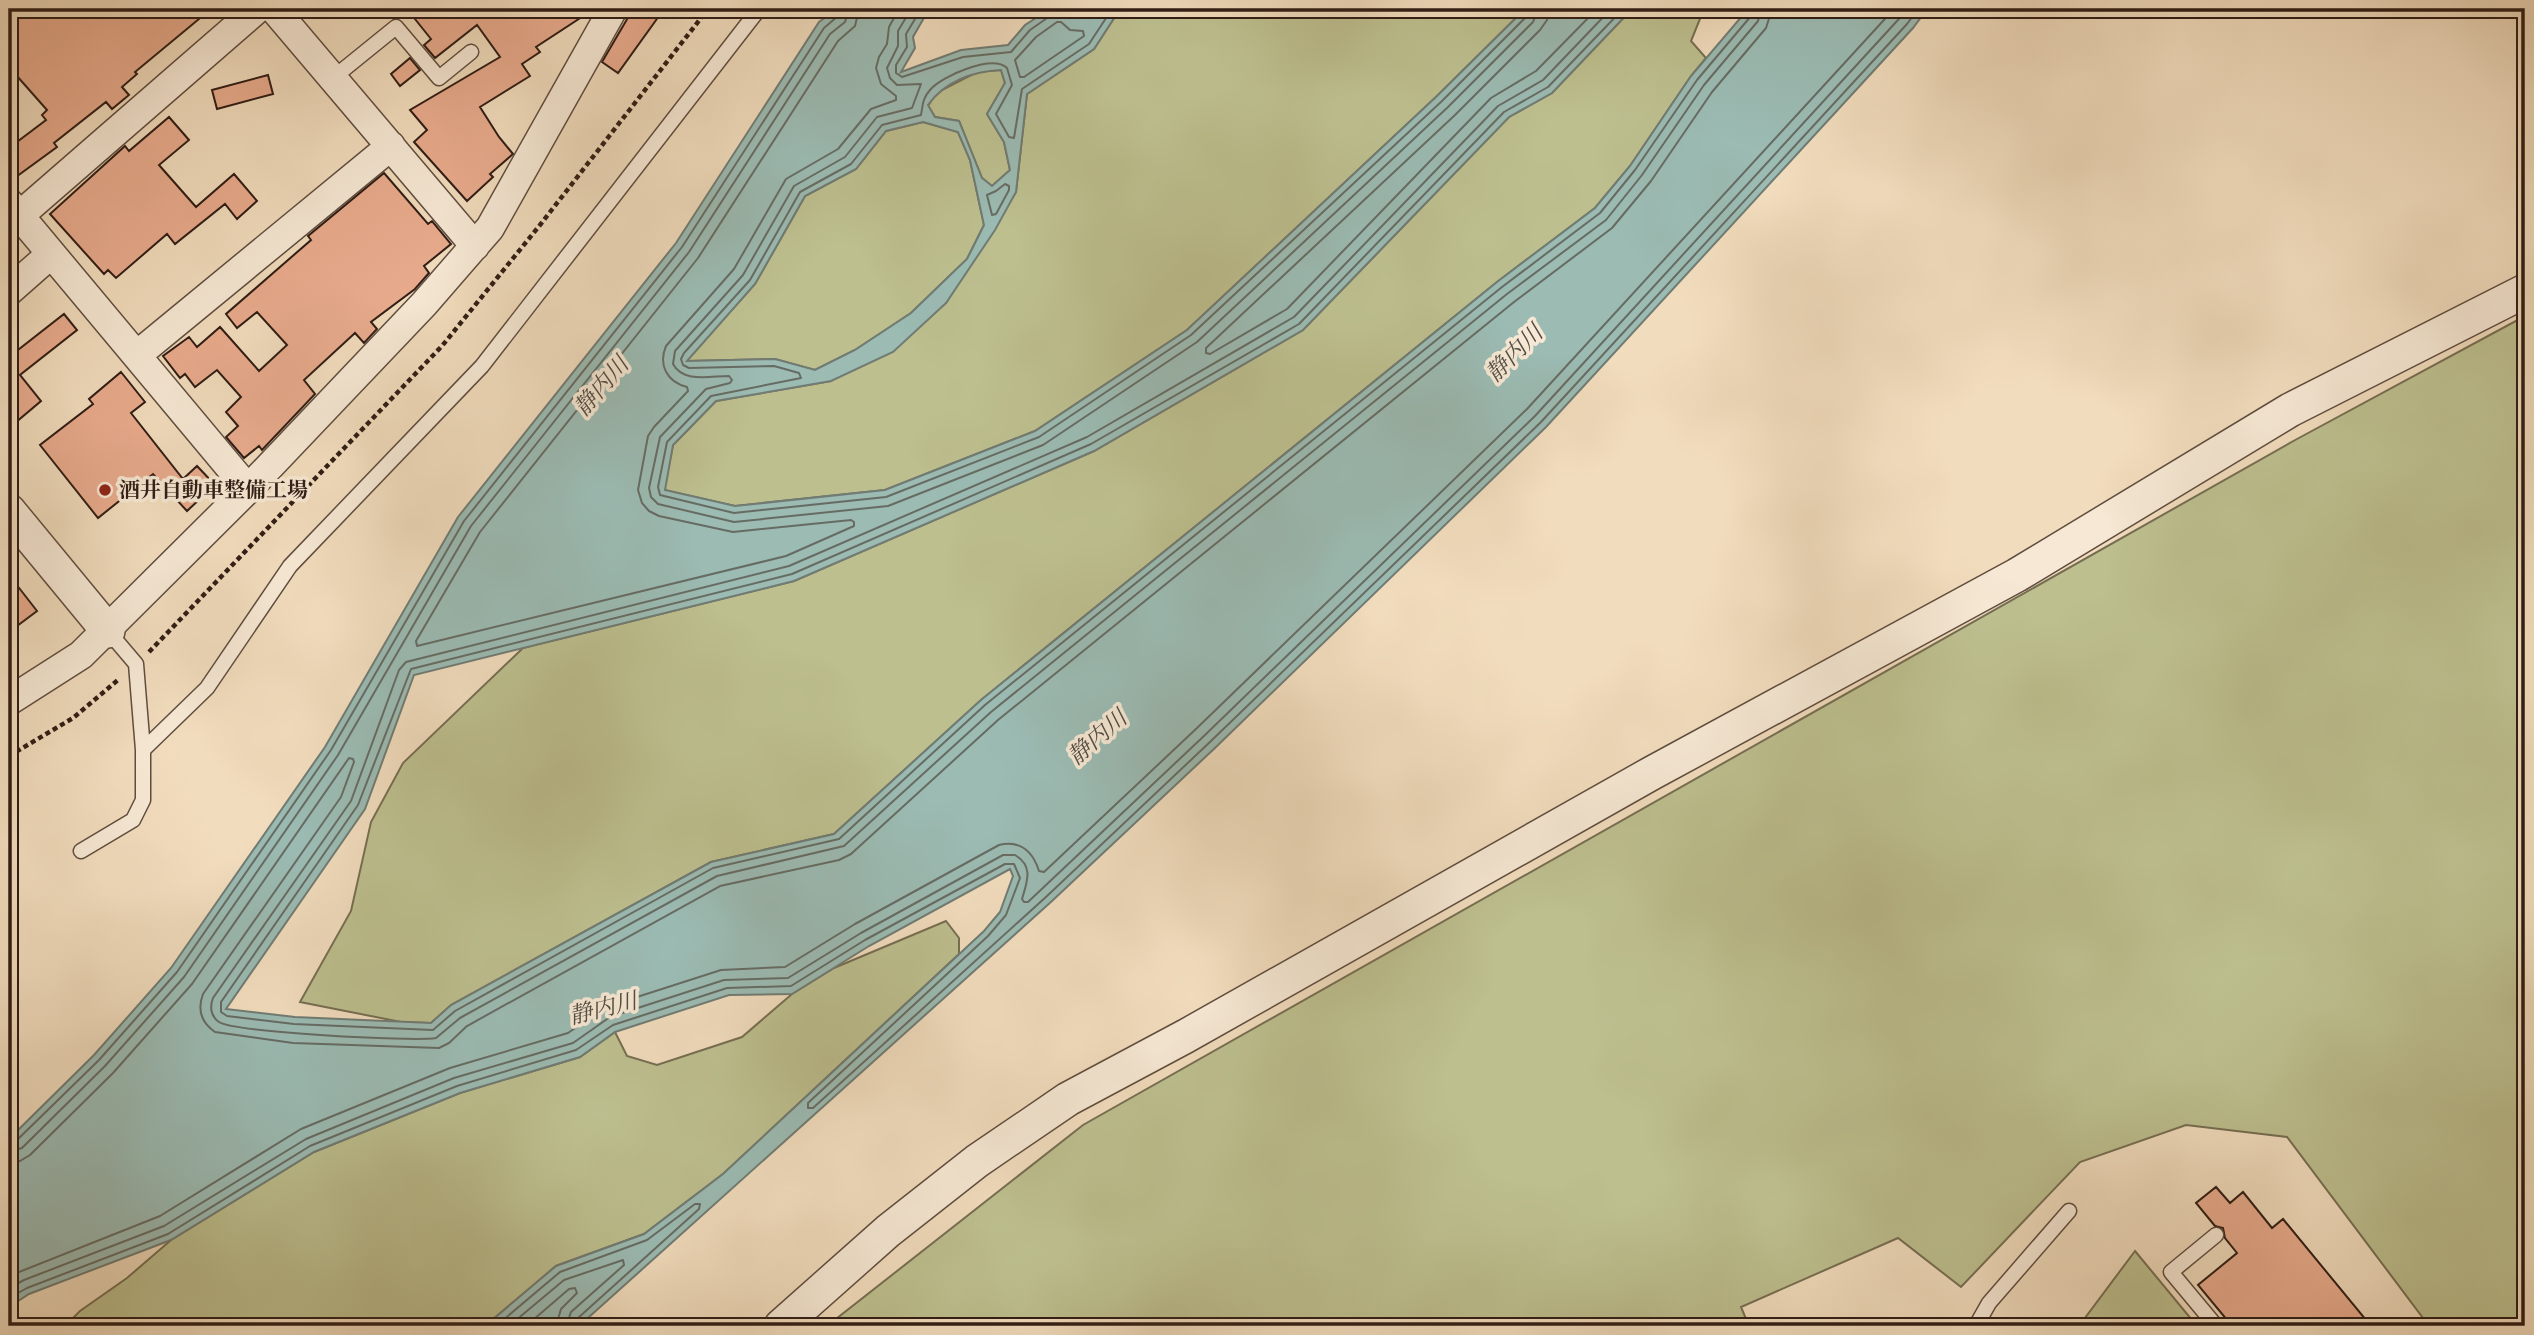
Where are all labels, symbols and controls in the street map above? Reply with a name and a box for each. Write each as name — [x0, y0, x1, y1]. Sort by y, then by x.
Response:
water label: 静内川 — [1480, 317, 1550, 387]
water label: 静内川 — [568, 349, 636, 421]
place label: 酒井自動車整備工場 — [119, 477, 308, 502]
marker: 酒井自動車整備工場 — [97, 482, 113, 498]
water label: 静内川 — [1062, 702, 1134, 770]
water label: 静内川 — [566, 985, 643, 1030]

